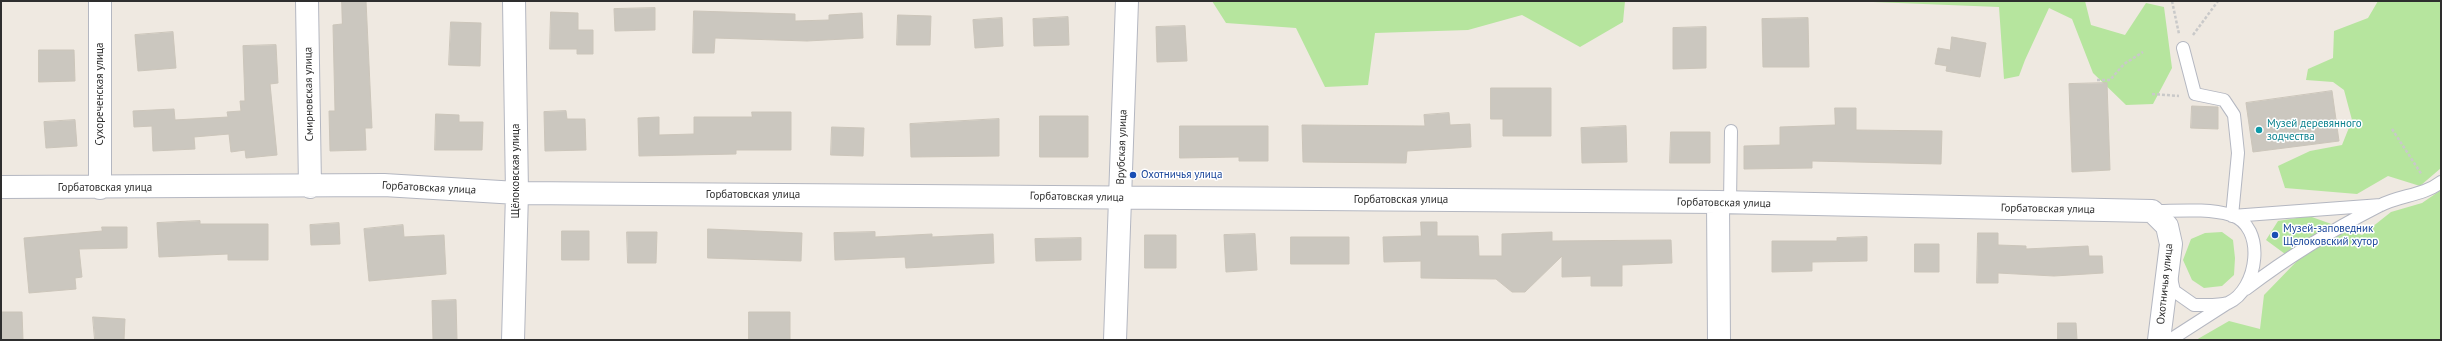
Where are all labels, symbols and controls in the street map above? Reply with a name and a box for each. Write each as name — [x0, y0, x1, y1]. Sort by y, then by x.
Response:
street label: Сухореченская улица — [93, 43, 107, 145]
street label: Смирновская улица — [302, 47, 316, 141]
street label: Врубская улица — [1114, 109, 1130, 185]
place label: Музей деревянного зодчества — [2267, 117, 2362, 143]
street label: Щёлоковская улица — [509, 123, 523, 219]
marker: Музей деревянного зодчества — [2254, 125, 2264, 135]
place label: Охотничья улица — [1141, 168, 1222, 182]
marker: Охотничья улица — [1128, 170, 1138, 180]
street label: Горбатовская улица — [382, 179, 476, 197]
street label: Горбатовская улица — [58, 181, 152, 195]
street label: Горбатовская улица — [706, 188, 800, 202]
street label: Горбатовская улица — [1030, 190, 1124, 204]
street label: Горбатовская улица — [1354, 193, 1448, 207]
street label: Горбатовская улица — [1677, 196, 1771, 210]
street label: Горбатовская улица — [2001, 202, 2095, 216]
place label: Музей-заповедник Щелоковский хутор — [2283, 222, 2378, 248]
marker: Музей-заповедник Щелоковский хутор — [2270, 230, 2280, 240]
street label: Охотничья улица — [2154, 243, 2176, 325]

